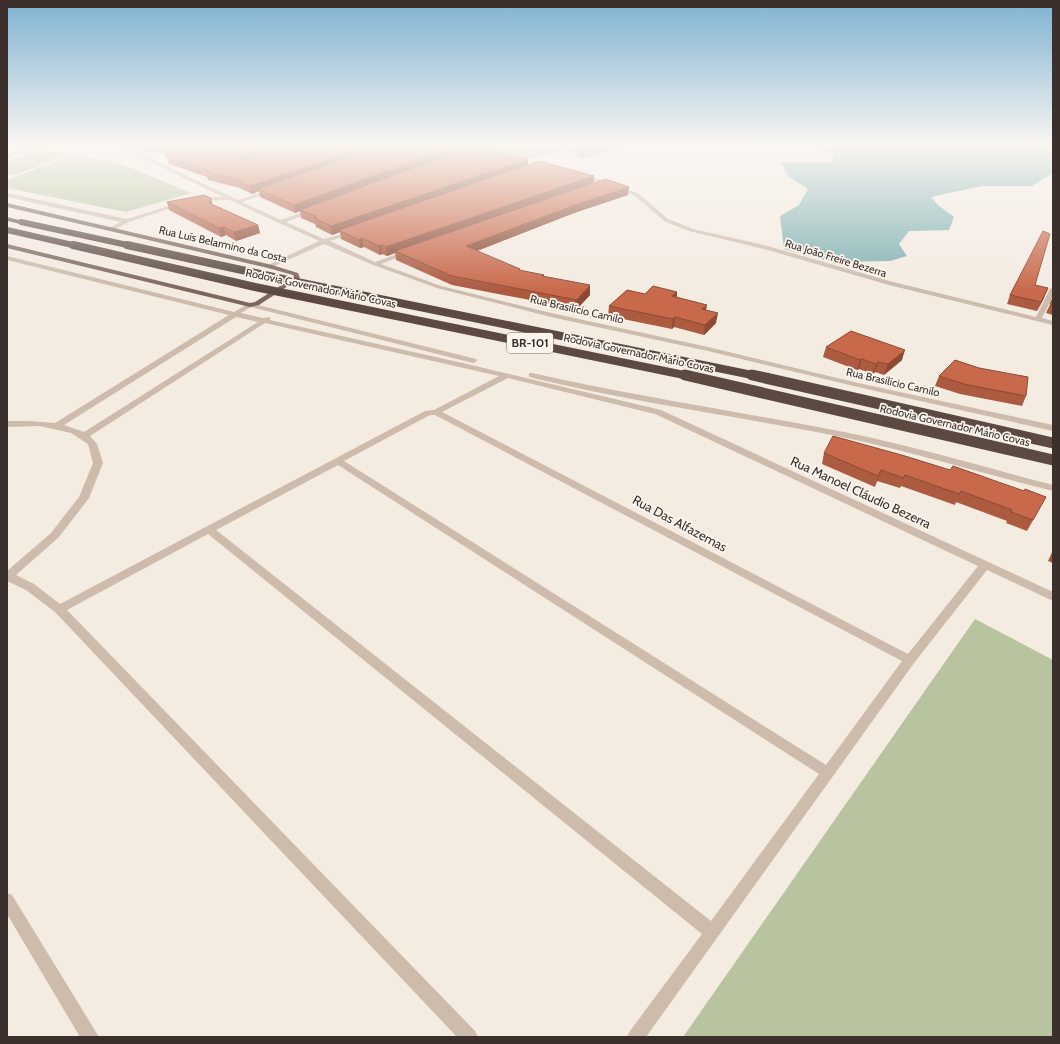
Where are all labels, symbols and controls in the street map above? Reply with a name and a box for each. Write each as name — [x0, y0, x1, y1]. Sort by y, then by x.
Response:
street label: Rua Luís Belarmino da Costa — [158, 222, 289, 266]
street label: Rua João Freire Bezerra — [783, 236, 889, 280]
street label: Rodovia Governador Mário Covas — [244, 265, 398, 311]
street label: Rua Brasilício Camilo — [529, 291, 625, 327]
street label: Rodovia Governador Mário Covas — [562, 330, 716, 376]
road number: BR-101 — [507, 333, 553, 353]
street label: Rua Brasilício Camilo — [845, 364, 941, 400]
street label: Rodovia Governador Mário Covas — [879, 401, 1032, 449]
street label: Rua Manoel Cláudio Bezerra — [788, 452, 934, 532]
street label: Rua Das Alfazemas — [630, 491, 731, 555]

